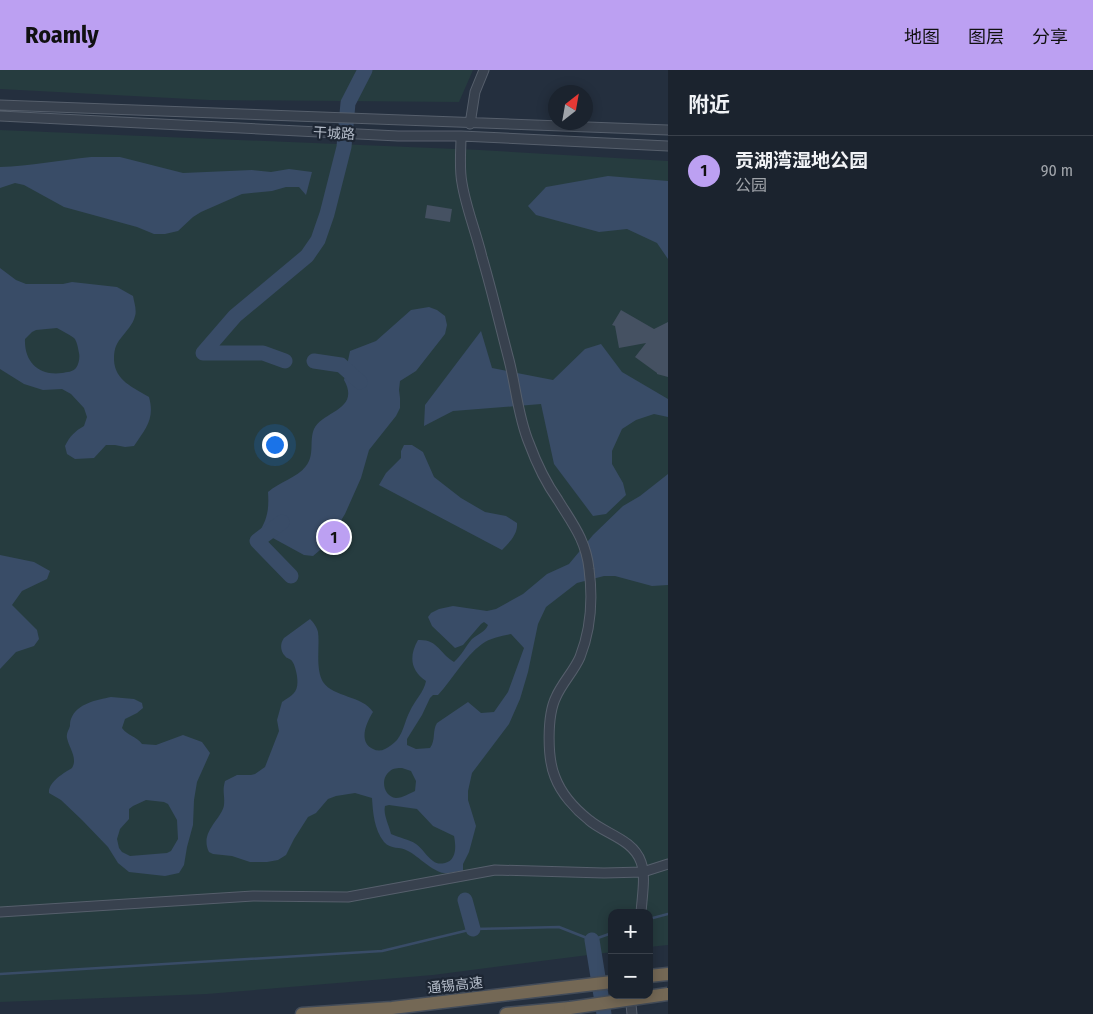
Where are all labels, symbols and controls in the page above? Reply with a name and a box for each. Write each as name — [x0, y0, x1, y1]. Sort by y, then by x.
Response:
text: Roamly — [25, 21, 99, 49]
text: 地图 — [904, 26, 940, 48]
text: 图层 — [968, 26, 1004, 48]
text: 分享 — [1032, 26, 1068, 48]
north arrow — [548, 85, 593, 130]
text: 附近 — [688, 92, 730, 118]
street label: 干城路 — [313, 124, 355, 143]
text: 贡湖湾湿地公园 — [735, 149, 868, 172]
text: 1 — [701, 161, 707, 180]
text: 90 m — [1041, 161, 1073, 180]
text: 公园 — [735, 176, 767, 195]
your location — [262, 432, 288, 458]
pin: 1 — [318, 518, 350, 556]
map controls — [608, 909, 653, 999]
button: + — [608, 909, 653, 954]
button: − — [608, 954, 653, 999]
street label: 通锡高速 — [426, 974, 484, 997]

